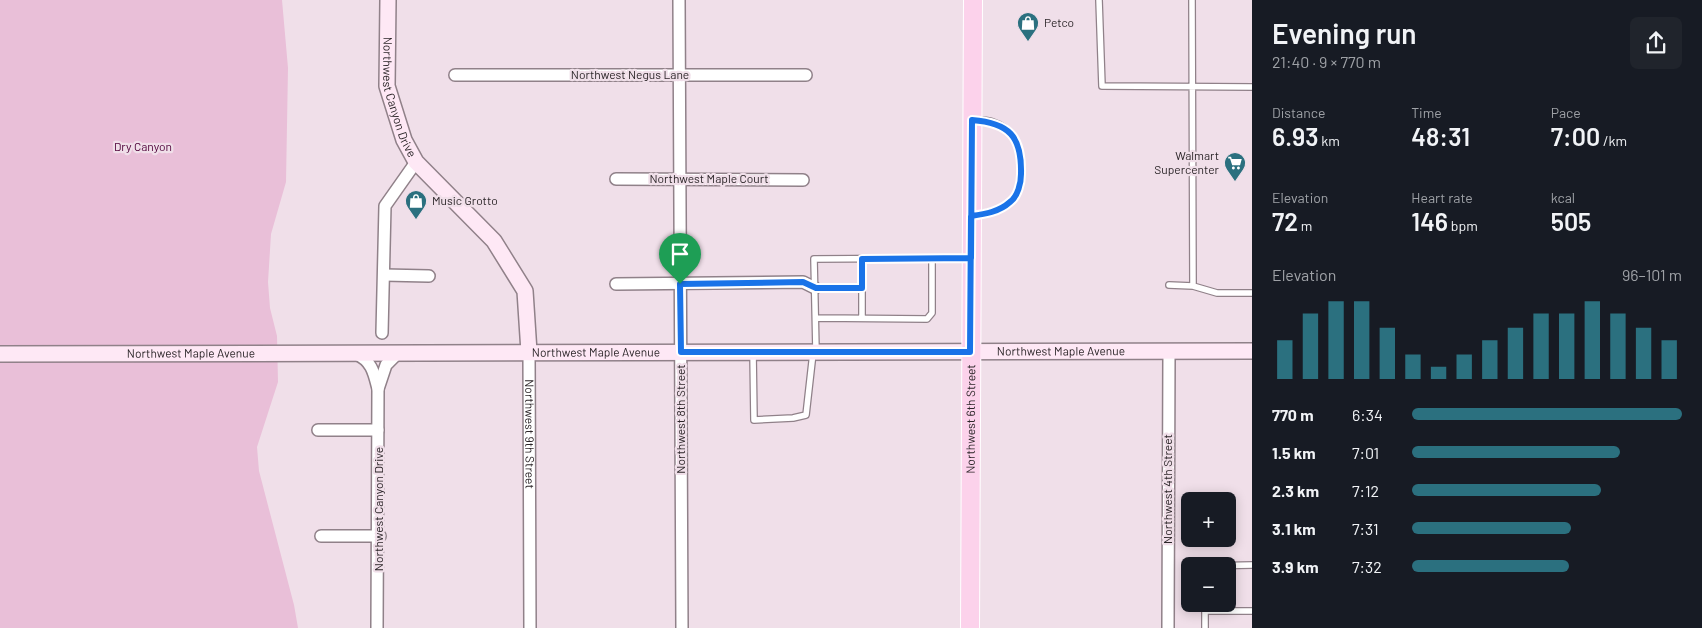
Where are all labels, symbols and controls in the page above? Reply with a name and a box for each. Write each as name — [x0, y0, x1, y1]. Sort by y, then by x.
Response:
shop icon: Petco — [1016, 11, 1040, 42]
place label: Petco — [1044, 15, 1074, 29]
text: Evening run — [1272, 16, 1417, 50]
button: share — [1630, 17, 1682, 69]
street label: Northwest Canyon Drive — [381, 37, 420, 159]
text: 21:40 · 9 × 770 m — [1272, 52, 1381, 71]
street label: Northwest Negus Lane — [571, 67, 689, 81]
text: Distance — [1272, 104, 1325, 121]
text: Time — [1411, 104, 1442, 121]
text: Pace — [1551, 104, 1581, 121]
text: 6.93 — [1272, 121, 1319, 151]
text: 48:31 — [1411, 121, 1470, 151]
text: 7:00 — [1551, 121, 1600, 151]
text: km — [1319, 132, 1340, 149]
text: /km — [1600, 132, 1627, 149]
park label: Dry Canyon — [114, 139, 172, 153]
place label: Walmart Supercenter — [1154, 148, 1220, 176]
supermarket icon: Walmart Supercenter — [1223, 151, 1247, 182]
street label: Northwest Maple Court — [649, 171, 769, 185]
shop icon: Music Grotto — [404, 189, 428, 220]
text: Elevation — [1272, 189, 1328, 206]
text: Heart rate — [1411, 189, 1473, 206]
text: kcal — [1551, 189, 1575, 206]
place label: Music Grotto — [432, 193, 498, 207]
text: 72 — [1272, 206, 1298, 236]
text: 146 — [1411, 206, 1448, 236]
text: 505 — [1551, 206, 1591, 236]
text: m — [1298, 217, 1312, 234]
text: bpm — [1448, 217, 1478, 234]
pin — [659, 233, 701, 284]
icon: arrive — [666, 240, 694, 268]
text: Elevation — [1272, 265, 1336, 284]
text: 96–101 m — [1622, 265, 1682, 284]
street label: Northwest Maple Avenue — [997, 343, 1125, 358]
street label: Northwest Maple Avenue — [532, 344, 660, 359]
street label: Northwest Maple Avenue — [127, 345, 255, 360]
street label: Northwest 8th Street — [673, 364, 687, 474]
street label: Northwest 6th Street — [963, 364, 977, 474]
street label: Northwest 9th Street — [523, 379, 537, 489]
text: 770 m — [1272, 405, 1314, 424]
text: 6:34 — [1352, 405, 1383, 424]
street label: Northwest 4th Street — [1160, 434, 1174, 544]
text: 1.5 km — [1272, 443, 1316, 462]
text: 7:01 — [1352, 443, 1379, 462]
street label: Northwest Canyon Drive — [371, 447, 385, 571]
text: 2.3 km — [1272, 481, 1319, 500]
text: 7:12 — [1352, 481, 1379, 500]
map controls — [1181, 492, 1236, 612]
button: + — [1181, 492, 1236, 547]
text: 3.1 km — [1272, 519, 1316, 538]
text: 7:31 — [1352, 519, 1379, 538]
button: − — [1181, 557, 1236, 612]
text: 3.9 km — [1272, 557, 1319, 576]
text: 7:32 — [1352, 557, 1382, 576]

